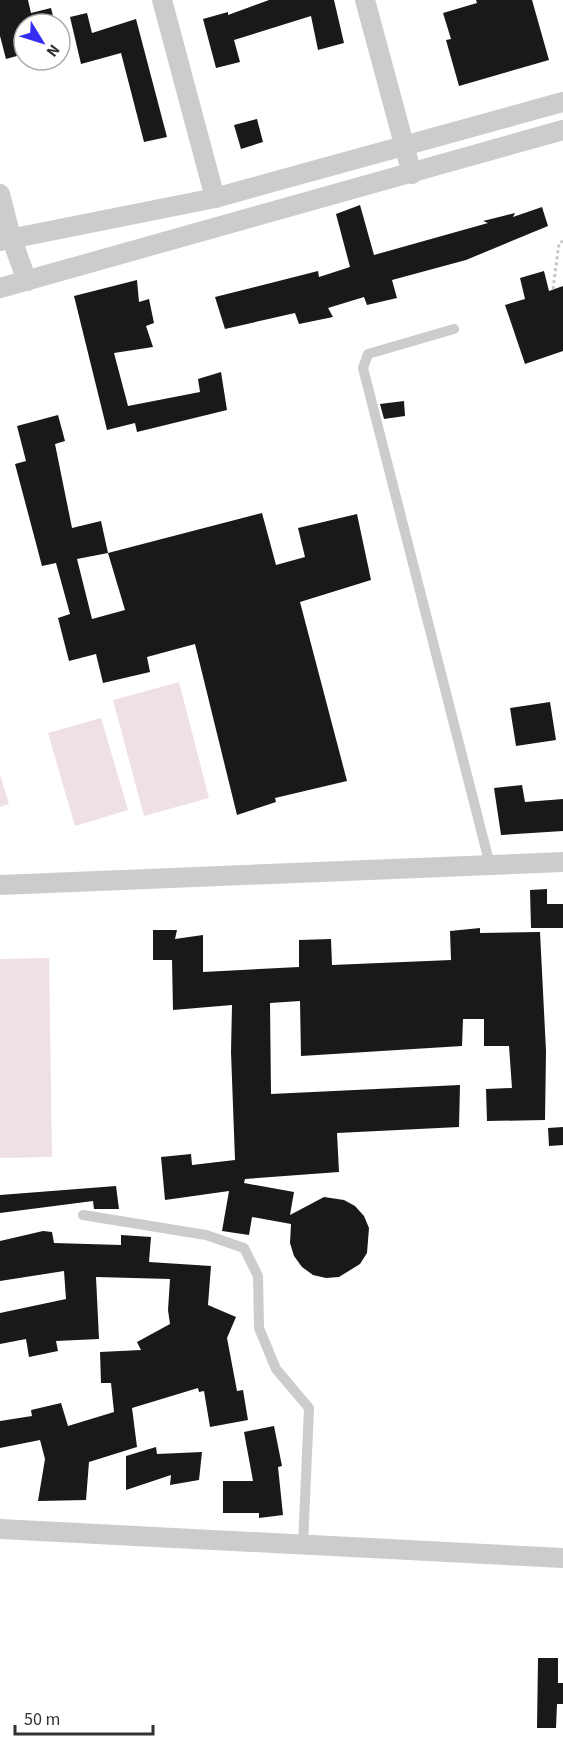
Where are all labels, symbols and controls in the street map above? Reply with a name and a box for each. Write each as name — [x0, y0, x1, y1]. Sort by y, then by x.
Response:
north arrow — [12, 12, 72, 72]
text: N — [41, 40, 65, 62]
scale bar — [15, 1698, 153, 1736]
text: 50 m — [24, 1707, 60, 1732]

